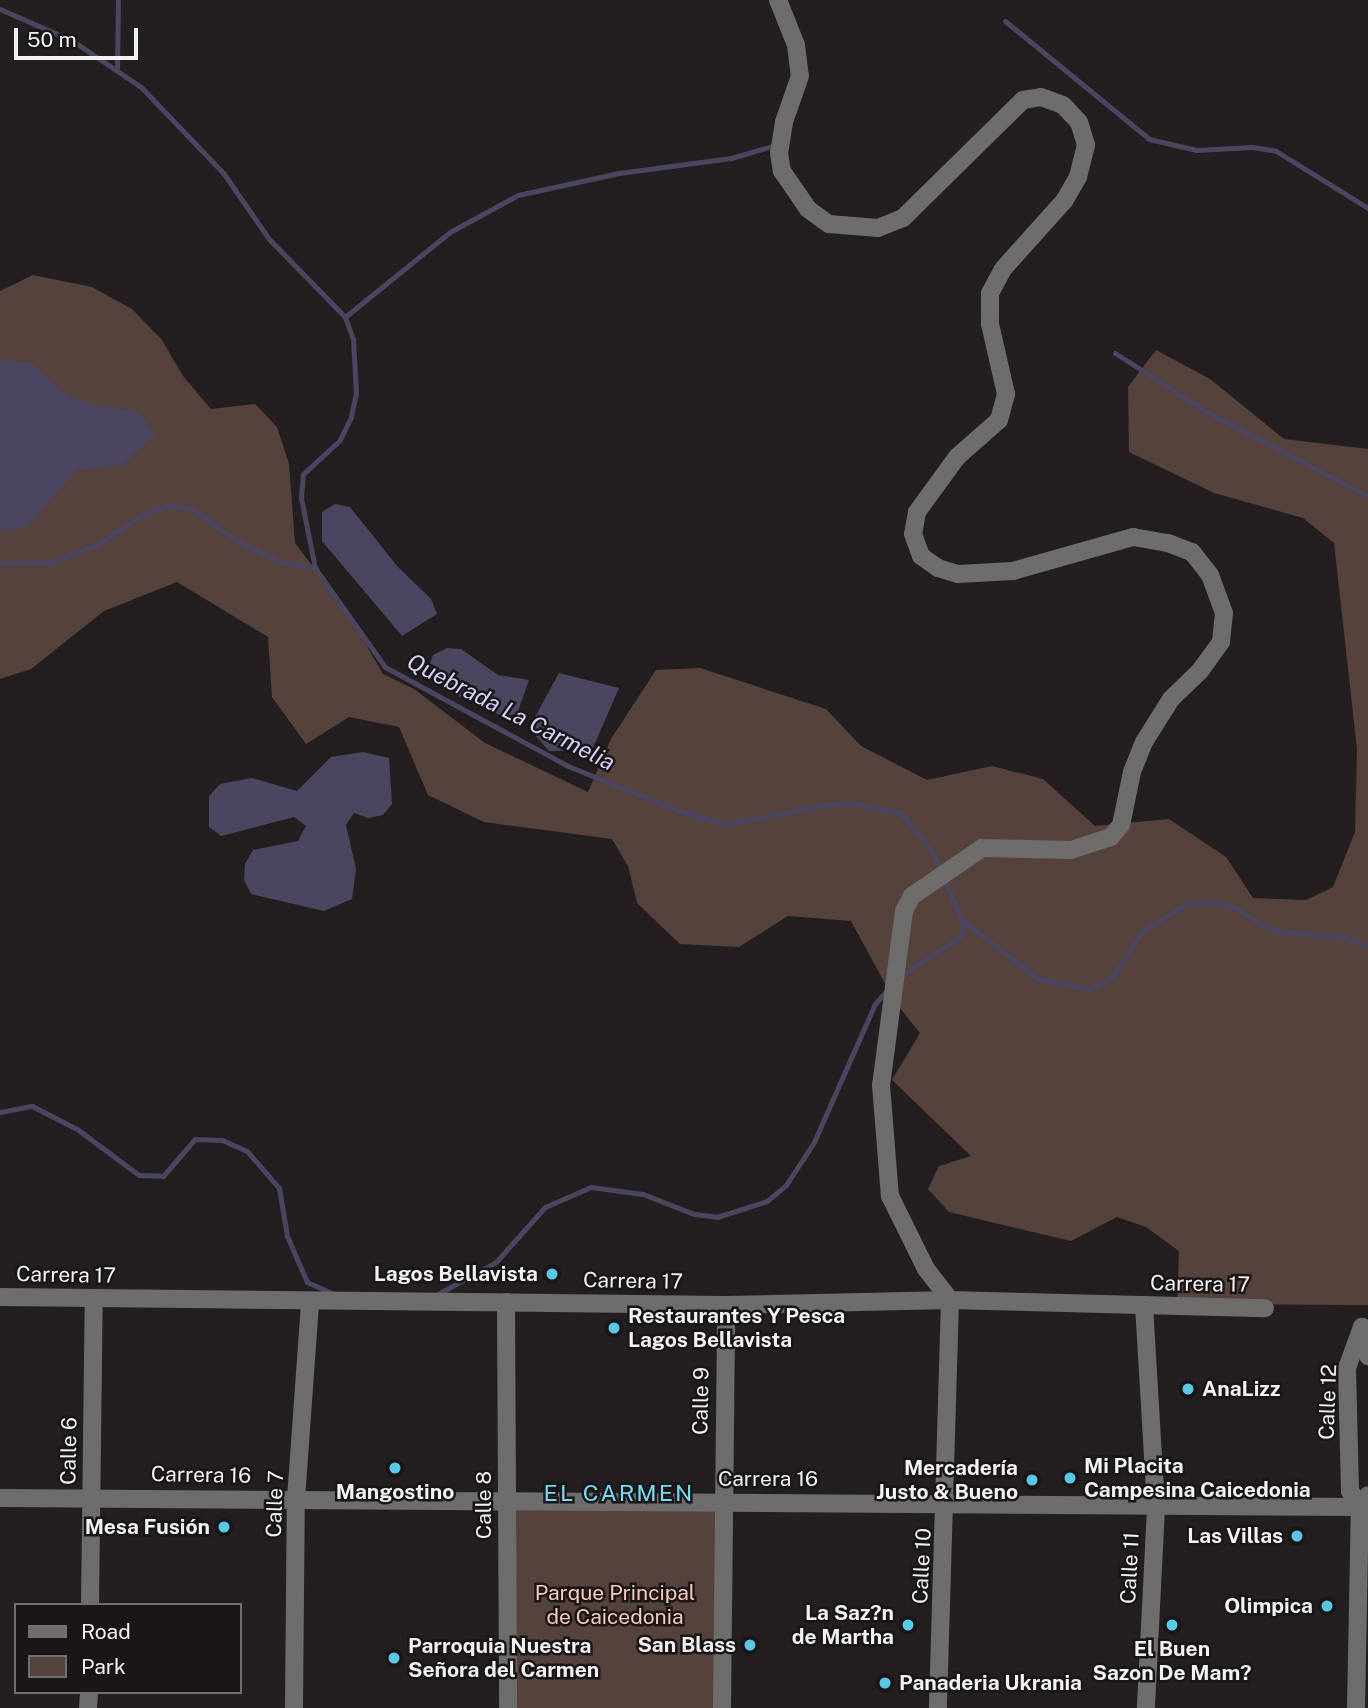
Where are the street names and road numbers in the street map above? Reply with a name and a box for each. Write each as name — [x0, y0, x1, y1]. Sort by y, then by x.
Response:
street label: Carrera 17 — [16, 1262, 116, 1288]
street label: Carrera 17 — [583, 1268, 683, 1294]
street label: Carrera 17 — [1150, 1271, 1250, 1297]
street label: Calle 12 — [1314, 1364, 1342, 1440]
street label: Calle 9 — [688, 1367, 714, 1435]
street label: Calle 6 — [56, 1417, 82, 1485]
street label: Carrera 16 — [151, 1462, 251, 1488]
street label: Carrera 16 — [718, 1466, 818, 1492]
street label: Calle 7 — [261, 1470, 289, 1538]
street label: Calle 8 — [471, 1471, 497, 1539]
street label: Calle 10 — [907, 1527, 937, 1605]
street label: Calle 11 — [1116, 1531, 1144, 1605]

